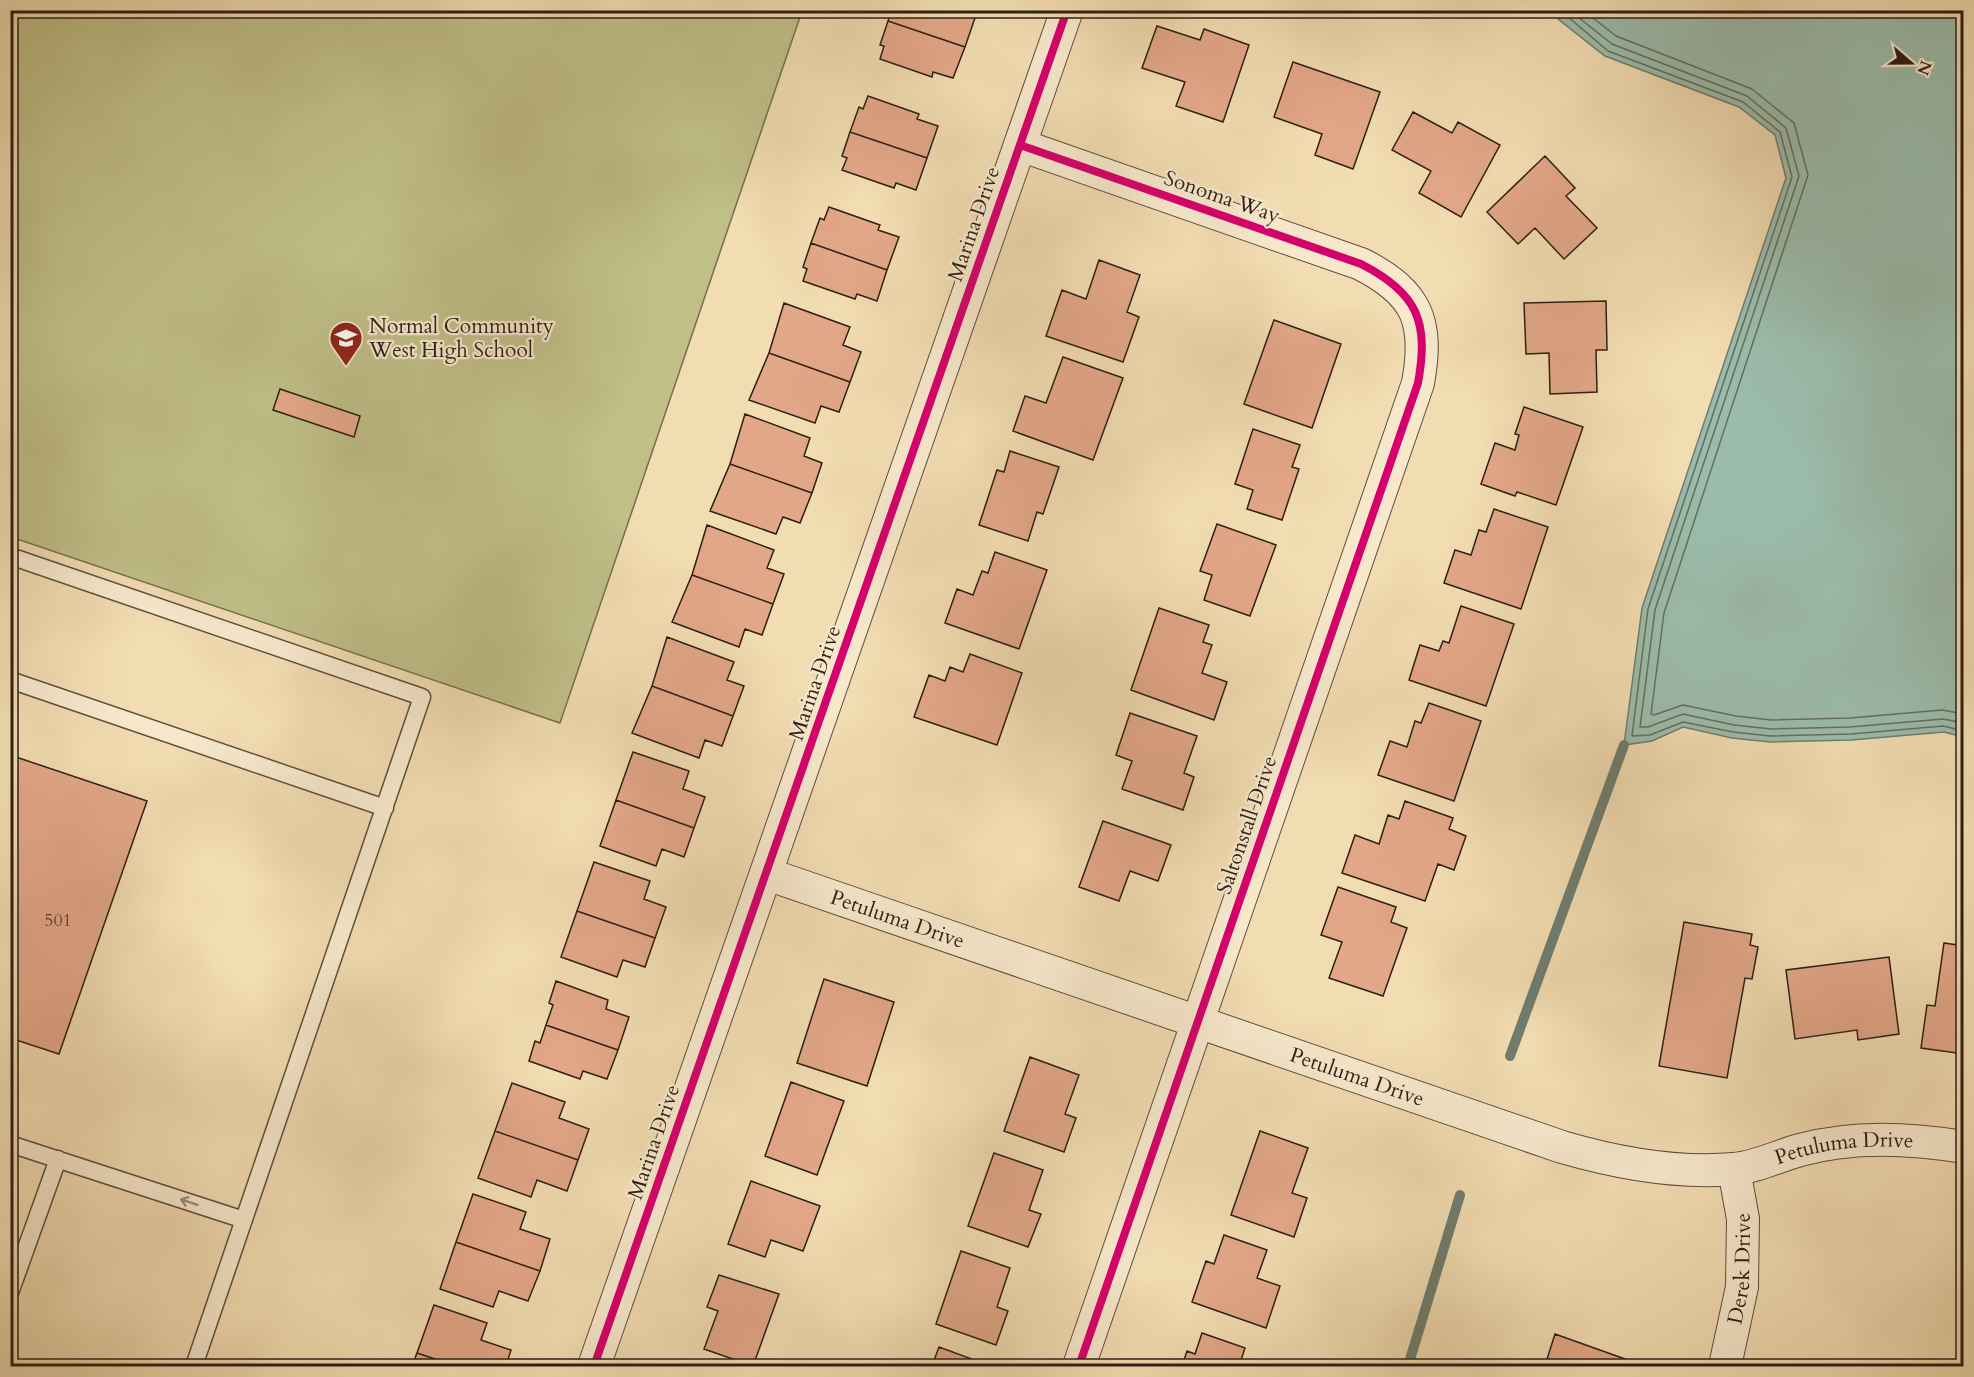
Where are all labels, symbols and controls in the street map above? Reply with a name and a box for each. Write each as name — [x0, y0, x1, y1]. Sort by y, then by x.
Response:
north arrow — [1881, 33, 1941, 93]
text: N — [1911, 57, 1937, 78]
street label: Marina Drive — [941, 163, 1007, 285]
street label: Sonoma Way — [1160, 164, 1284, 230]
place label: Normal Community West High School — [368, 312, 554, 365]
school or university icon: Normal Community West High School — [328, 320, 364, 367]
street label: Marina Drive — [782, 622, 848, 744]
street label: Saltonstall Drive — [1210, 752, 1284, 898]
street label: Petuluma Drive — [826, 882, 969, 955]
house number: 501 — [44, 908, 72, 933]
street label: Petuluma Drive — [1286, 1040, 1428, 1113]
street label: Marina Drive — [621, 1081, 687, 1203]
street label: Petuluma Drive — [1771, 1125, 1914, 1172]
one-way arrow — [180, 1196, 199, 1207]
street label: Derek Drive — [1720, 1211, 1758, 1327]

